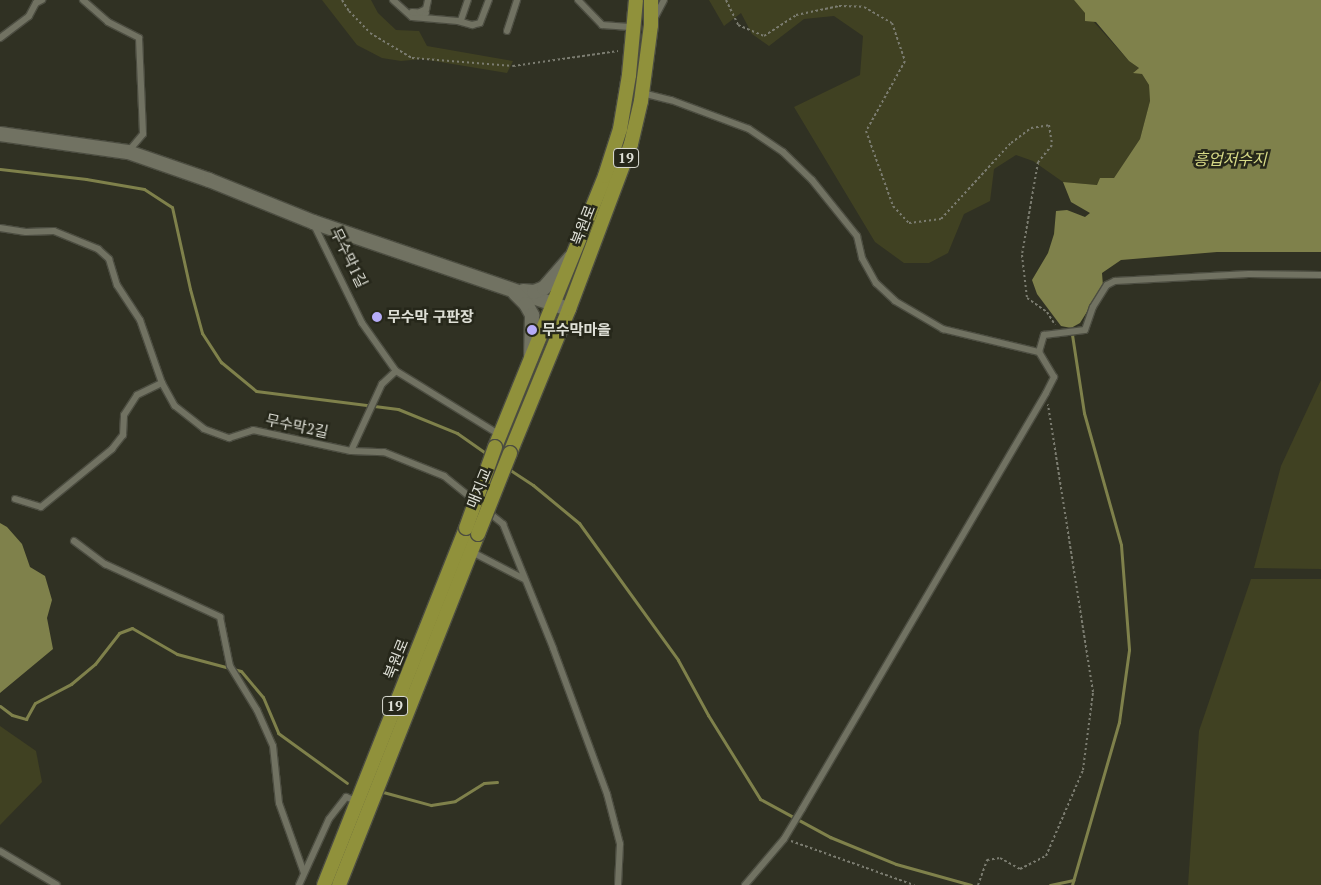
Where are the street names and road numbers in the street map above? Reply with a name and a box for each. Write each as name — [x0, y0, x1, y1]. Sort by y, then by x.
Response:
road number: 19 — [612, 146, 640, 170]
street label: 북원로 — [567, 202, 599, 248]
street label: 무수막1길 — [327, 226, 371, 290]
street label: 무수막2길 — [264, 411, 330, 441]
street label: 매지교 — [463, 465, 495, 511]
street label: 북원로 — [380, 636, 412, 682]
road number: 19 — [381, 694, 409, 718]

